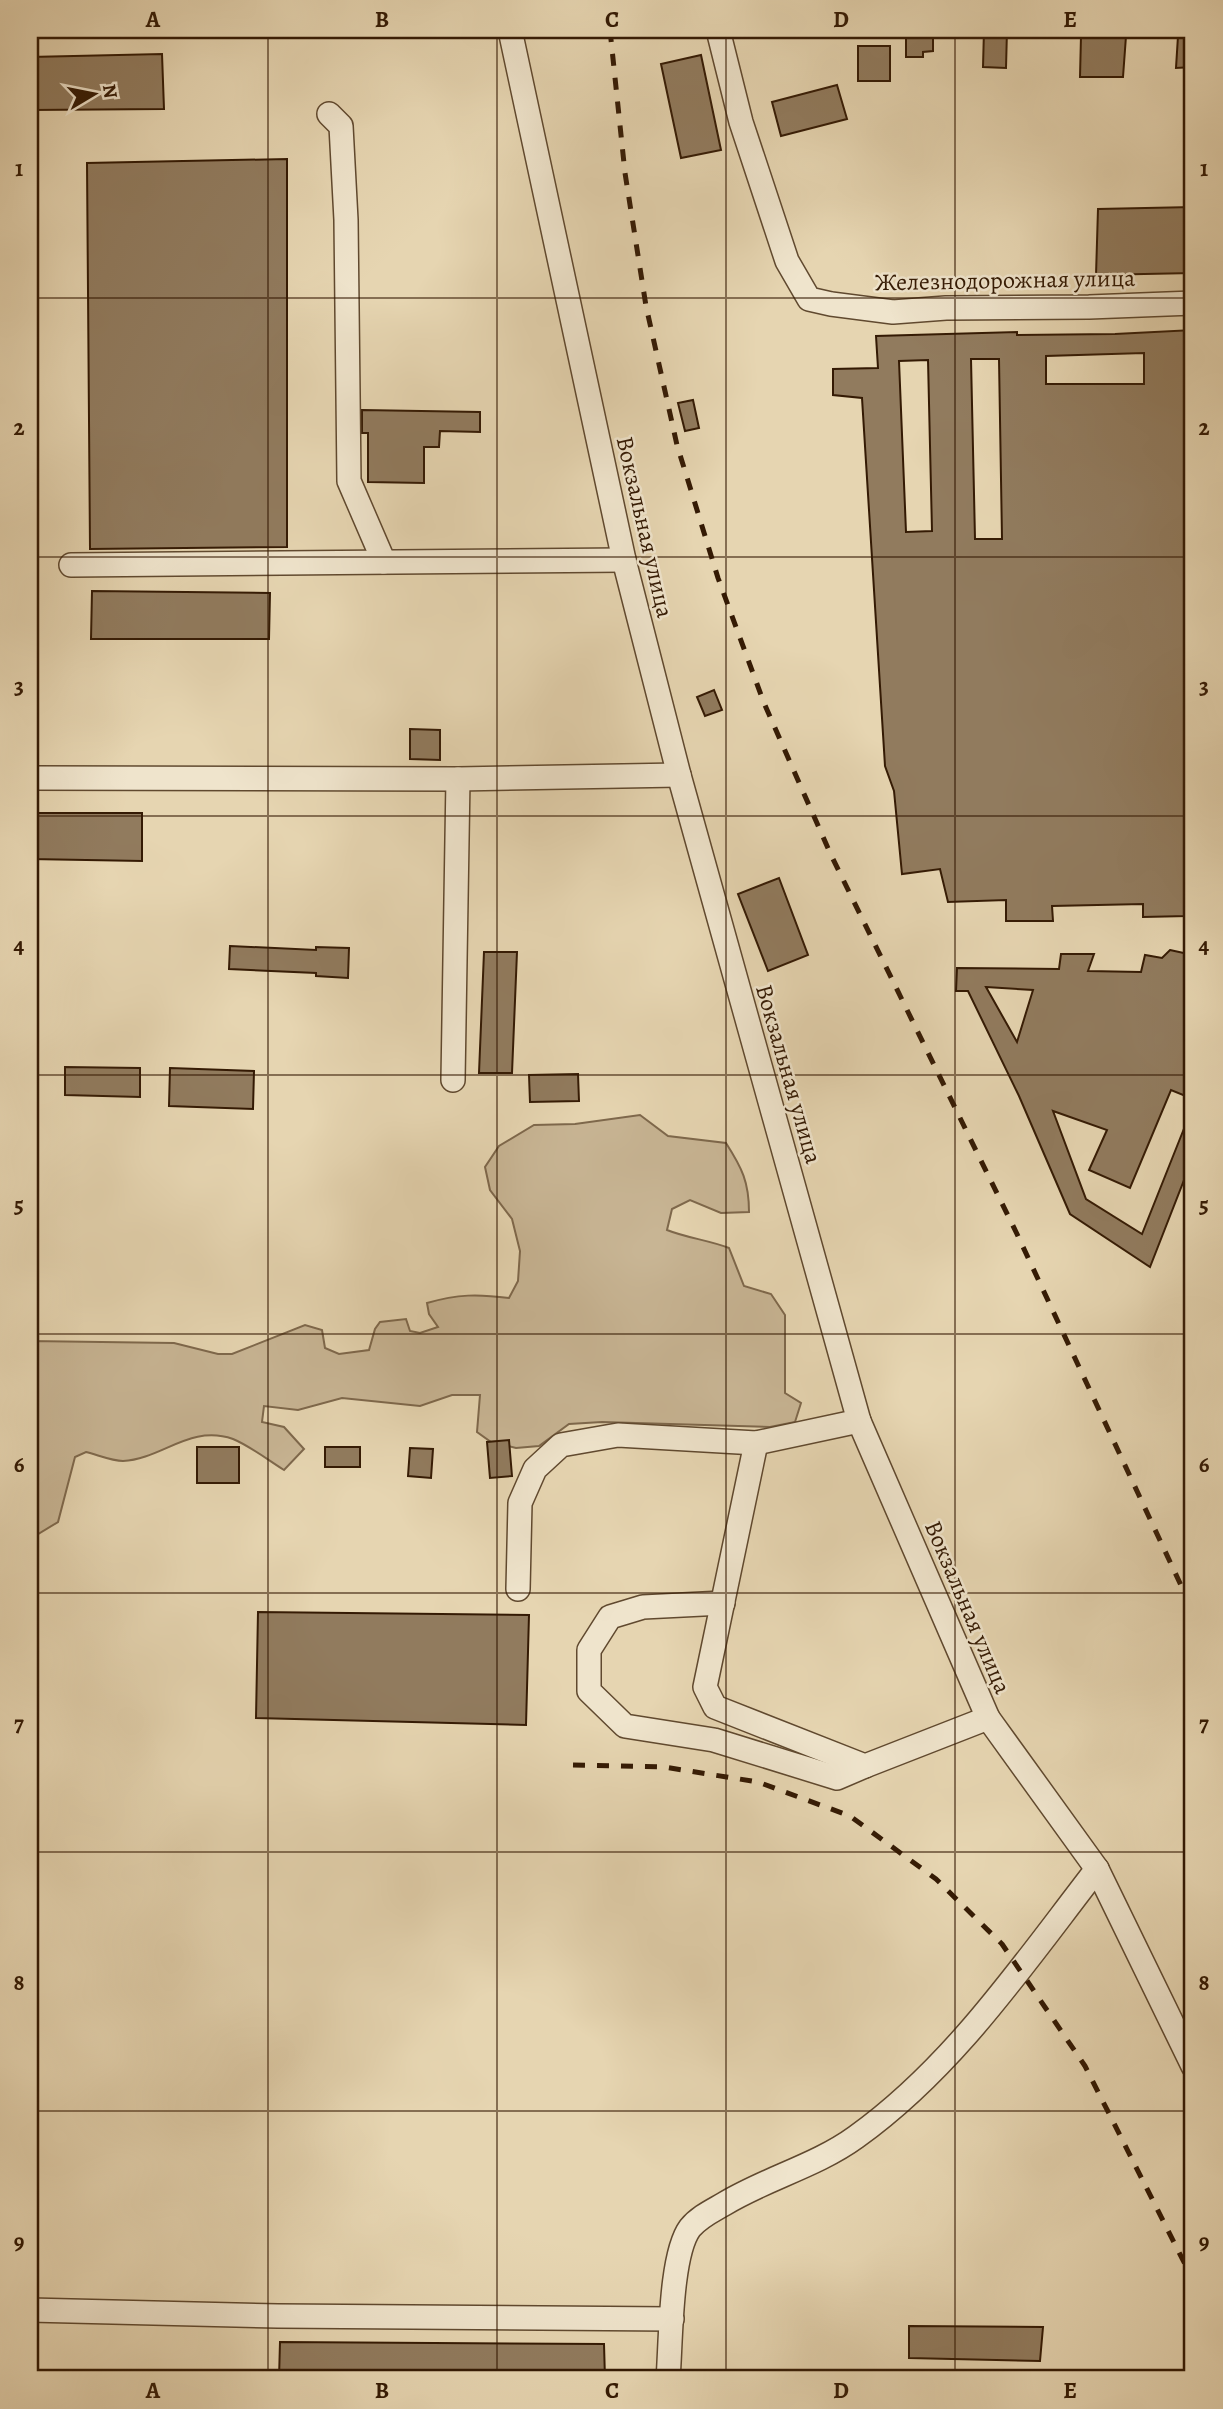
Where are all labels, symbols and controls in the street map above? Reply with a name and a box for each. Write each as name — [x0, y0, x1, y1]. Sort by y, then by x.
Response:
text: A — [145, 4, 161, 35]
text: B — [375, 4, 389, 35]
text: C — [605, 4, 619, 35]
text: D — [833, 4, 849, 35]
text: E — [1063, 4, 1077, 35]
north arrow — [60, 60, 130, 130]
text: N — [96, 82, 124, 100]
text: 1 — [15, 153, 23, 184]
text: 1 — [1200, 153, 1208, 184]
street label: Железнодорожная улица — [875, 262, 1135, 298]
text: 2 — [13, 412, 25, 443]
text: 2 — [1198, 412, 1210, 443]
street label: Вокзальная улица — [609, 433, 681, 621]
text: 3 — [14, 671, 24, 702]
text: 3 — [1199, 671, 1209, 702]
text: 4 — [14, 930, 25, 961]
text: 4 — [1199, 930, 1210, 961]
street label: Вокзальная улица — [748, 981, 830, 1167]
text: 5 — [14, 1189, 24, 1220]
text: 5 — [1199, 1189, 1209, 1220]
text: 6 — [14, 1449, 25, 1480]
text: 6 — [1199, 1449, 1210, 1480]
street label: Вокзальная улица — [917, 1516, 1019, 1698]
text: 7 — [14, 1708, 24, 1739]
text: 7 — [1199, 1708, 1209, 1739]
text: 8 — [13, 1967, 25, 1998]
text: 8 — [1198, 1967, 1210, 1998]
text: 9 — [14, 2226, 24, 2257]
text: 9 — [1199, 2226, 1209, 2257]
text: A — [145, 2375, 161, 2406]
text: B — [375, 2375, 389, 2406]
text: C — [605, 2375, 619, 2406]
text: D — [833, 2375, 849, 2406]
text: E — [1063, 2375, 1077, 2406]

